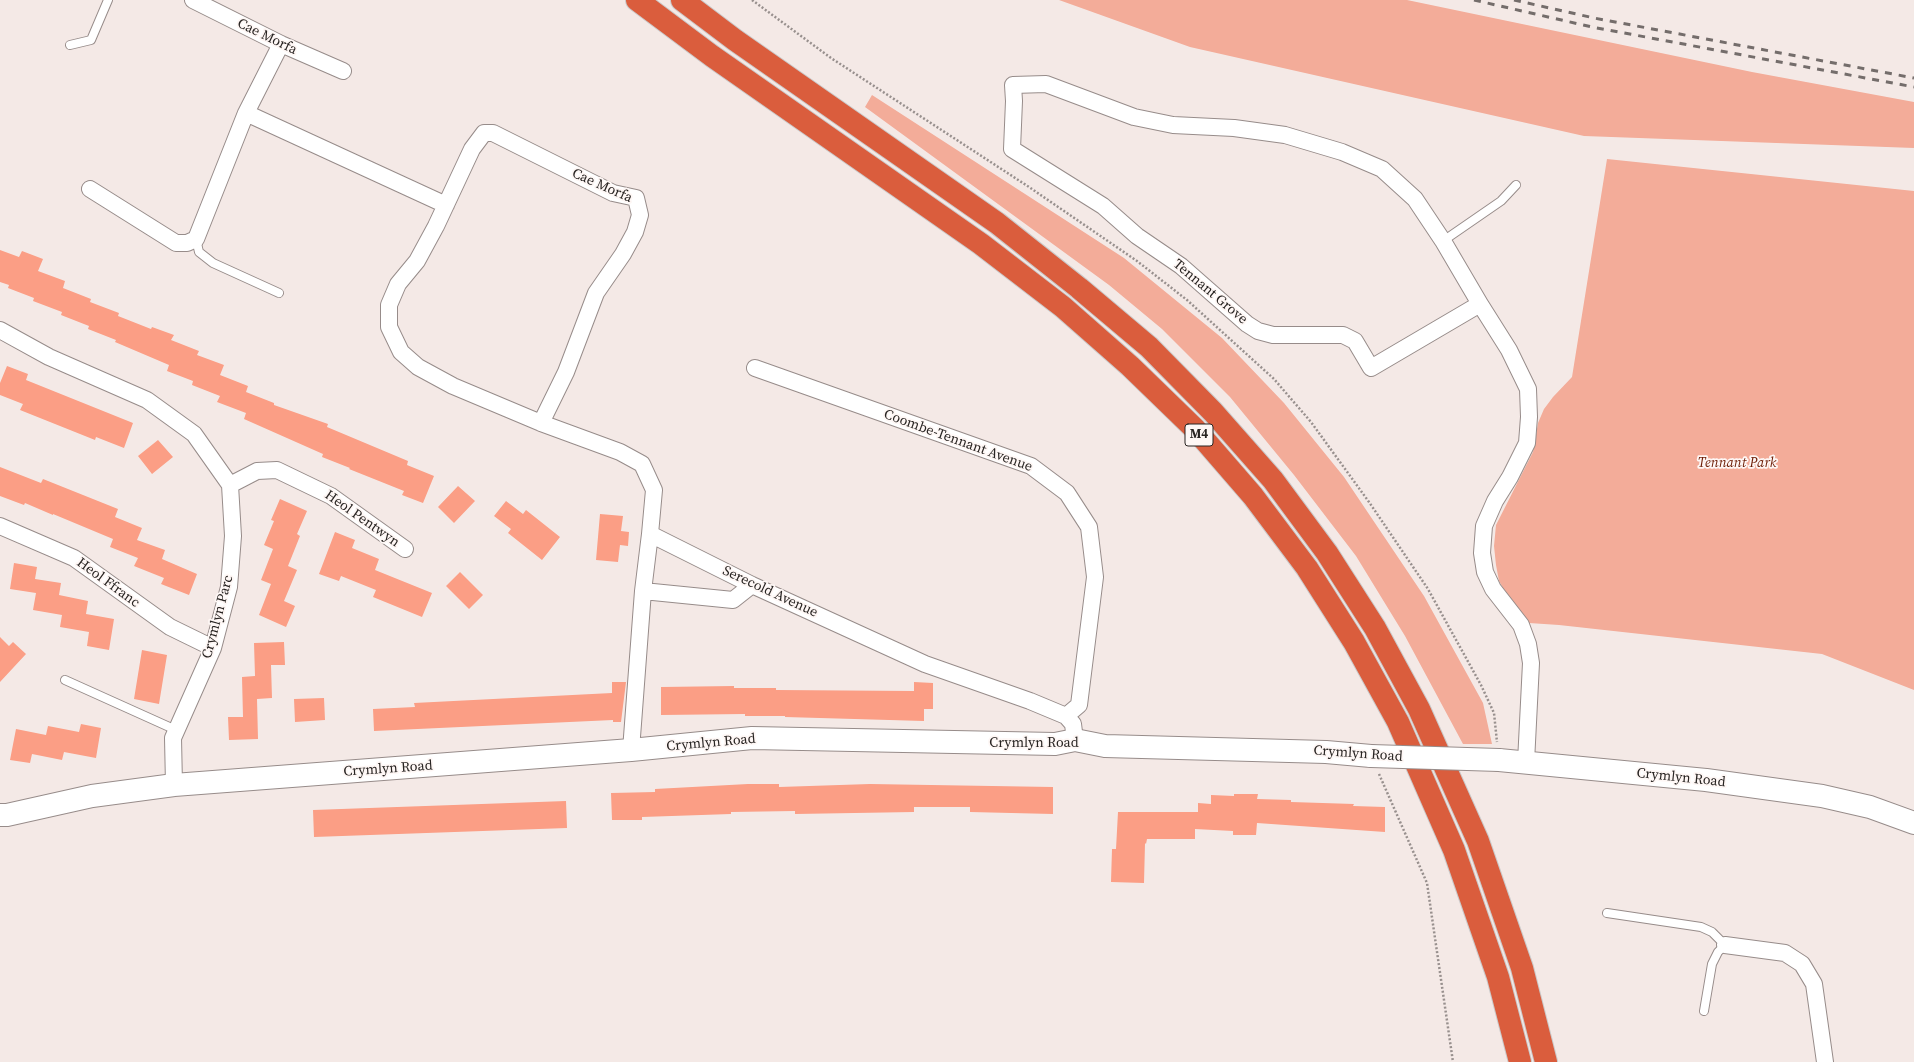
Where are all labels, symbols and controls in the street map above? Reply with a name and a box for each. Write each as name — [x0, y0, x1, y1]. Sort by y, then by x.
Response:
street label: Cae Morfa — [234, 15, 300, 59]
street label: Cae Morfa — [569, 165, 635, 207]
street label: Tennant Grove — [1169, 256, 1251, 328]
street label: Coombe-Tennant Avenue — [881, 406, 1035, 476]
road number: M4 — [1185, 424, 1213, 446]
park label: Tennant Park — [1698, 455, 1776, 471]
street label: Heol Pentwyn — [321, 487, 403, 551]
street label: Heol Ffranc — [73, 555, 143, 611]
street label: Serecold Avenue — [720, 563, 820, 621]
street label: Crymlyn Parc — [199, 574, 237, 660]
street label: Crymlyn Road — [666, 731, 756, 755]
street label: Crymlyn Road — [989, 735, 1079, 751]
street label: Crymlyn Road — [1313, 743, 1403, 765]
street label: Crymlyn Road — [343, 758, 433, 780]
street label: Crymlyn Road — [1636, 765, 1726, 791]

